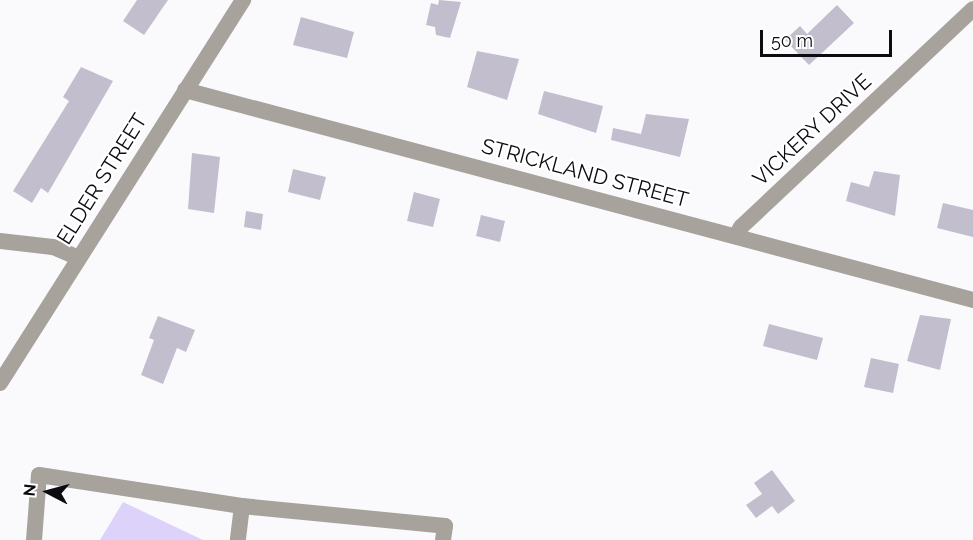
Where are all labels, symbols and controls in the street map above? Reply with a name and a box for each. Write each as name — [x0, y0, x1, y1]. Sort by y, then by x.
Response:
scale bar — [763, 18, 895, 56]
text: 50 m — [771, 30, 813, 51]
street label: VICKERY DRIVE — [747, 69, 877, 191]
street label: ELDER STREET — [52, 109, 152, 249]
street label: STRICKLAND STREET — [479, 133, 691, 213]
north arrow — [18, 462, 78, 522]
text: N — [20, 483, 40, 497]

